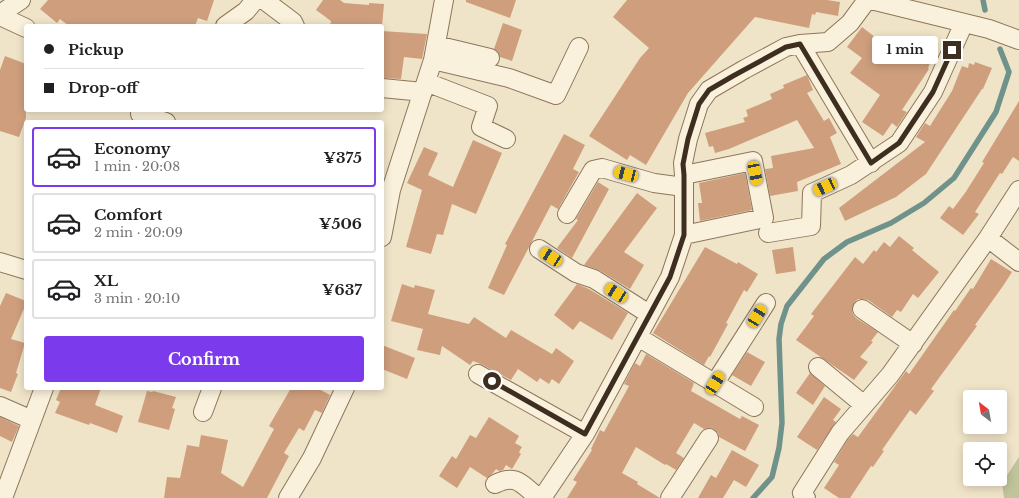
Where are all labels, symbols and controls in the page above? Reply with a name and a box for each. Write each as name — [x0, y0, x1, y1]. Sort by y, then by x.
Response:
callout: 1 min — [872, 36, 938, 64]
text: Pickup — [68, 40, 124, 59]
text: 1 min — [886, 41, 924, 58]
route end — [943, 41, 961, 59]
text: Drop-off — [68, 78, 138, 97]
icon: car — [46, 139, 82, 175]
text: Economy — [94, 139, 171, 158]
text: ¥375 — [323, 148, 362, 167]
text: 1 min · 20:08 — [94, 158, 180, 175]
car — [747, 160, 763, 186]
car — [613, 165, 639, 183]
car — [812, 176, 838, 198]
icon: car — [46, 205, 82, 241]
text: Comfort — [94, 205, 162, 224]
text: ¥506 — [319, 214, 362, 233]
text: 2 min · 20:09 — [94, 224, 183, 241]
car — [538, 245, 564, 269]
icon: car — [46, 271, 82, 307]
text: XL — [94, 271, 118, 290]
text: ¥637 — [322, 280, 362, 299]
car — [603, 282, 629, 304]
text: 3 min · 20:10 — [94, 290, 180, 307]
car — [746, 303, 768, 329]
button: Confirm — [44, 336, 364, 382]
car — [704, 370, 726, 396]
route start — [483, 372, 501, 390]
north arrow — [963, 390, 1007, 434]
map controls — [963, 390, 1007, 486]
button: locate — [963, 442, 1007, 486]

